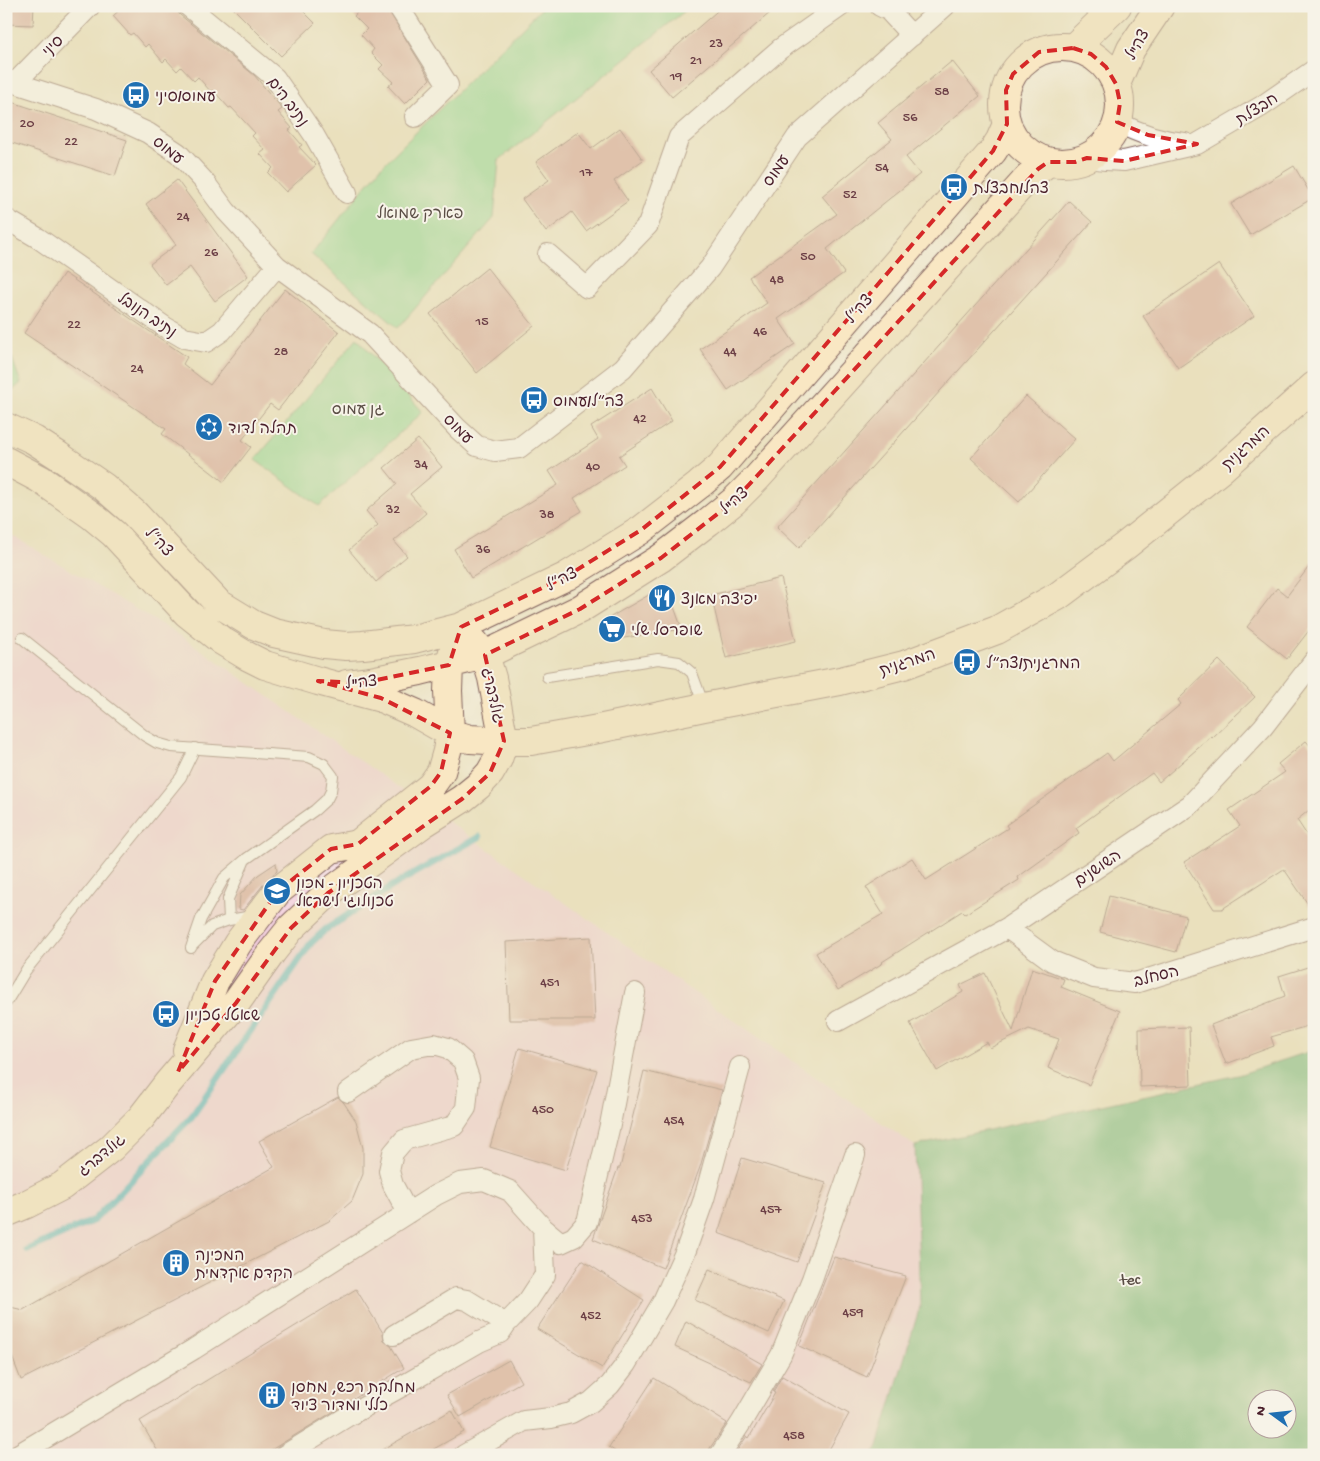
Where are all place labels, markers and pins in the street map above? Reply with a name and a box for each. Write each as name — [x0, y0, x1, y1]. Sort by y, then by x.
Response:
bus stop icon: עמוס/סיני — [121, 80, 151, 110]
place label: עמוס/סיני — [155, 89, 216, 108]
bus stop icon: צהל/חבצלת — [939, 172, 969, 202]
place label: צהל/חבצלת — [972, 179, 1049, 200]
bus stop icon: צה״ל/עמוס — [519, 385, 549, 415]
place label: צה״ל/עמוס — [553, 392, 624, 413]
synagogue icon: תהלה לדוד — [194, 412, 224, 442]
place label: תהלה לדוד — [228, 419, 297, 440]
restaurant icon: פיצה מאנצ' — [647, 583, 677, 613]
place label: פיצה מאנצ' — [681, 592, 757, 611]
supermarket icon: שופרסל שלי — [597, 614, 627, 644]
place label: שופרסל שלי — [631, 621, 703, 642]
bus stop icon: המרגנית/צה״ל — [952, 647, 982, 677]
place label: המרגנית/צה״ל — [986, 654, 1080, 675]
school or university icon: הטכניון - מכון טכנולוגי לישראל — [262, 876, 292, 906]
place label: הטכניון - מכון טכנולוגי לישראל — [296, 876, 394, 913]
bus stop icon: שאטל טכניון — [151, 999, 181, 1029]
place label: שאטל טכניון — [185, 1006, 260, 1027]
building icon: המכינה הקדם אקדמית — [161, 1248, 191, 1278]
place label: המכינה הקדם אקדמית — [194, 1248, 293, 1285]
place label: מחלקת רכש, מחסן כללי ומדור ציוד — [291, 1378, 416, 1417]
building icon: מחלקת רכש, מחסן כללי ומדור ציוד — [257, 1380, 287, 1410]

